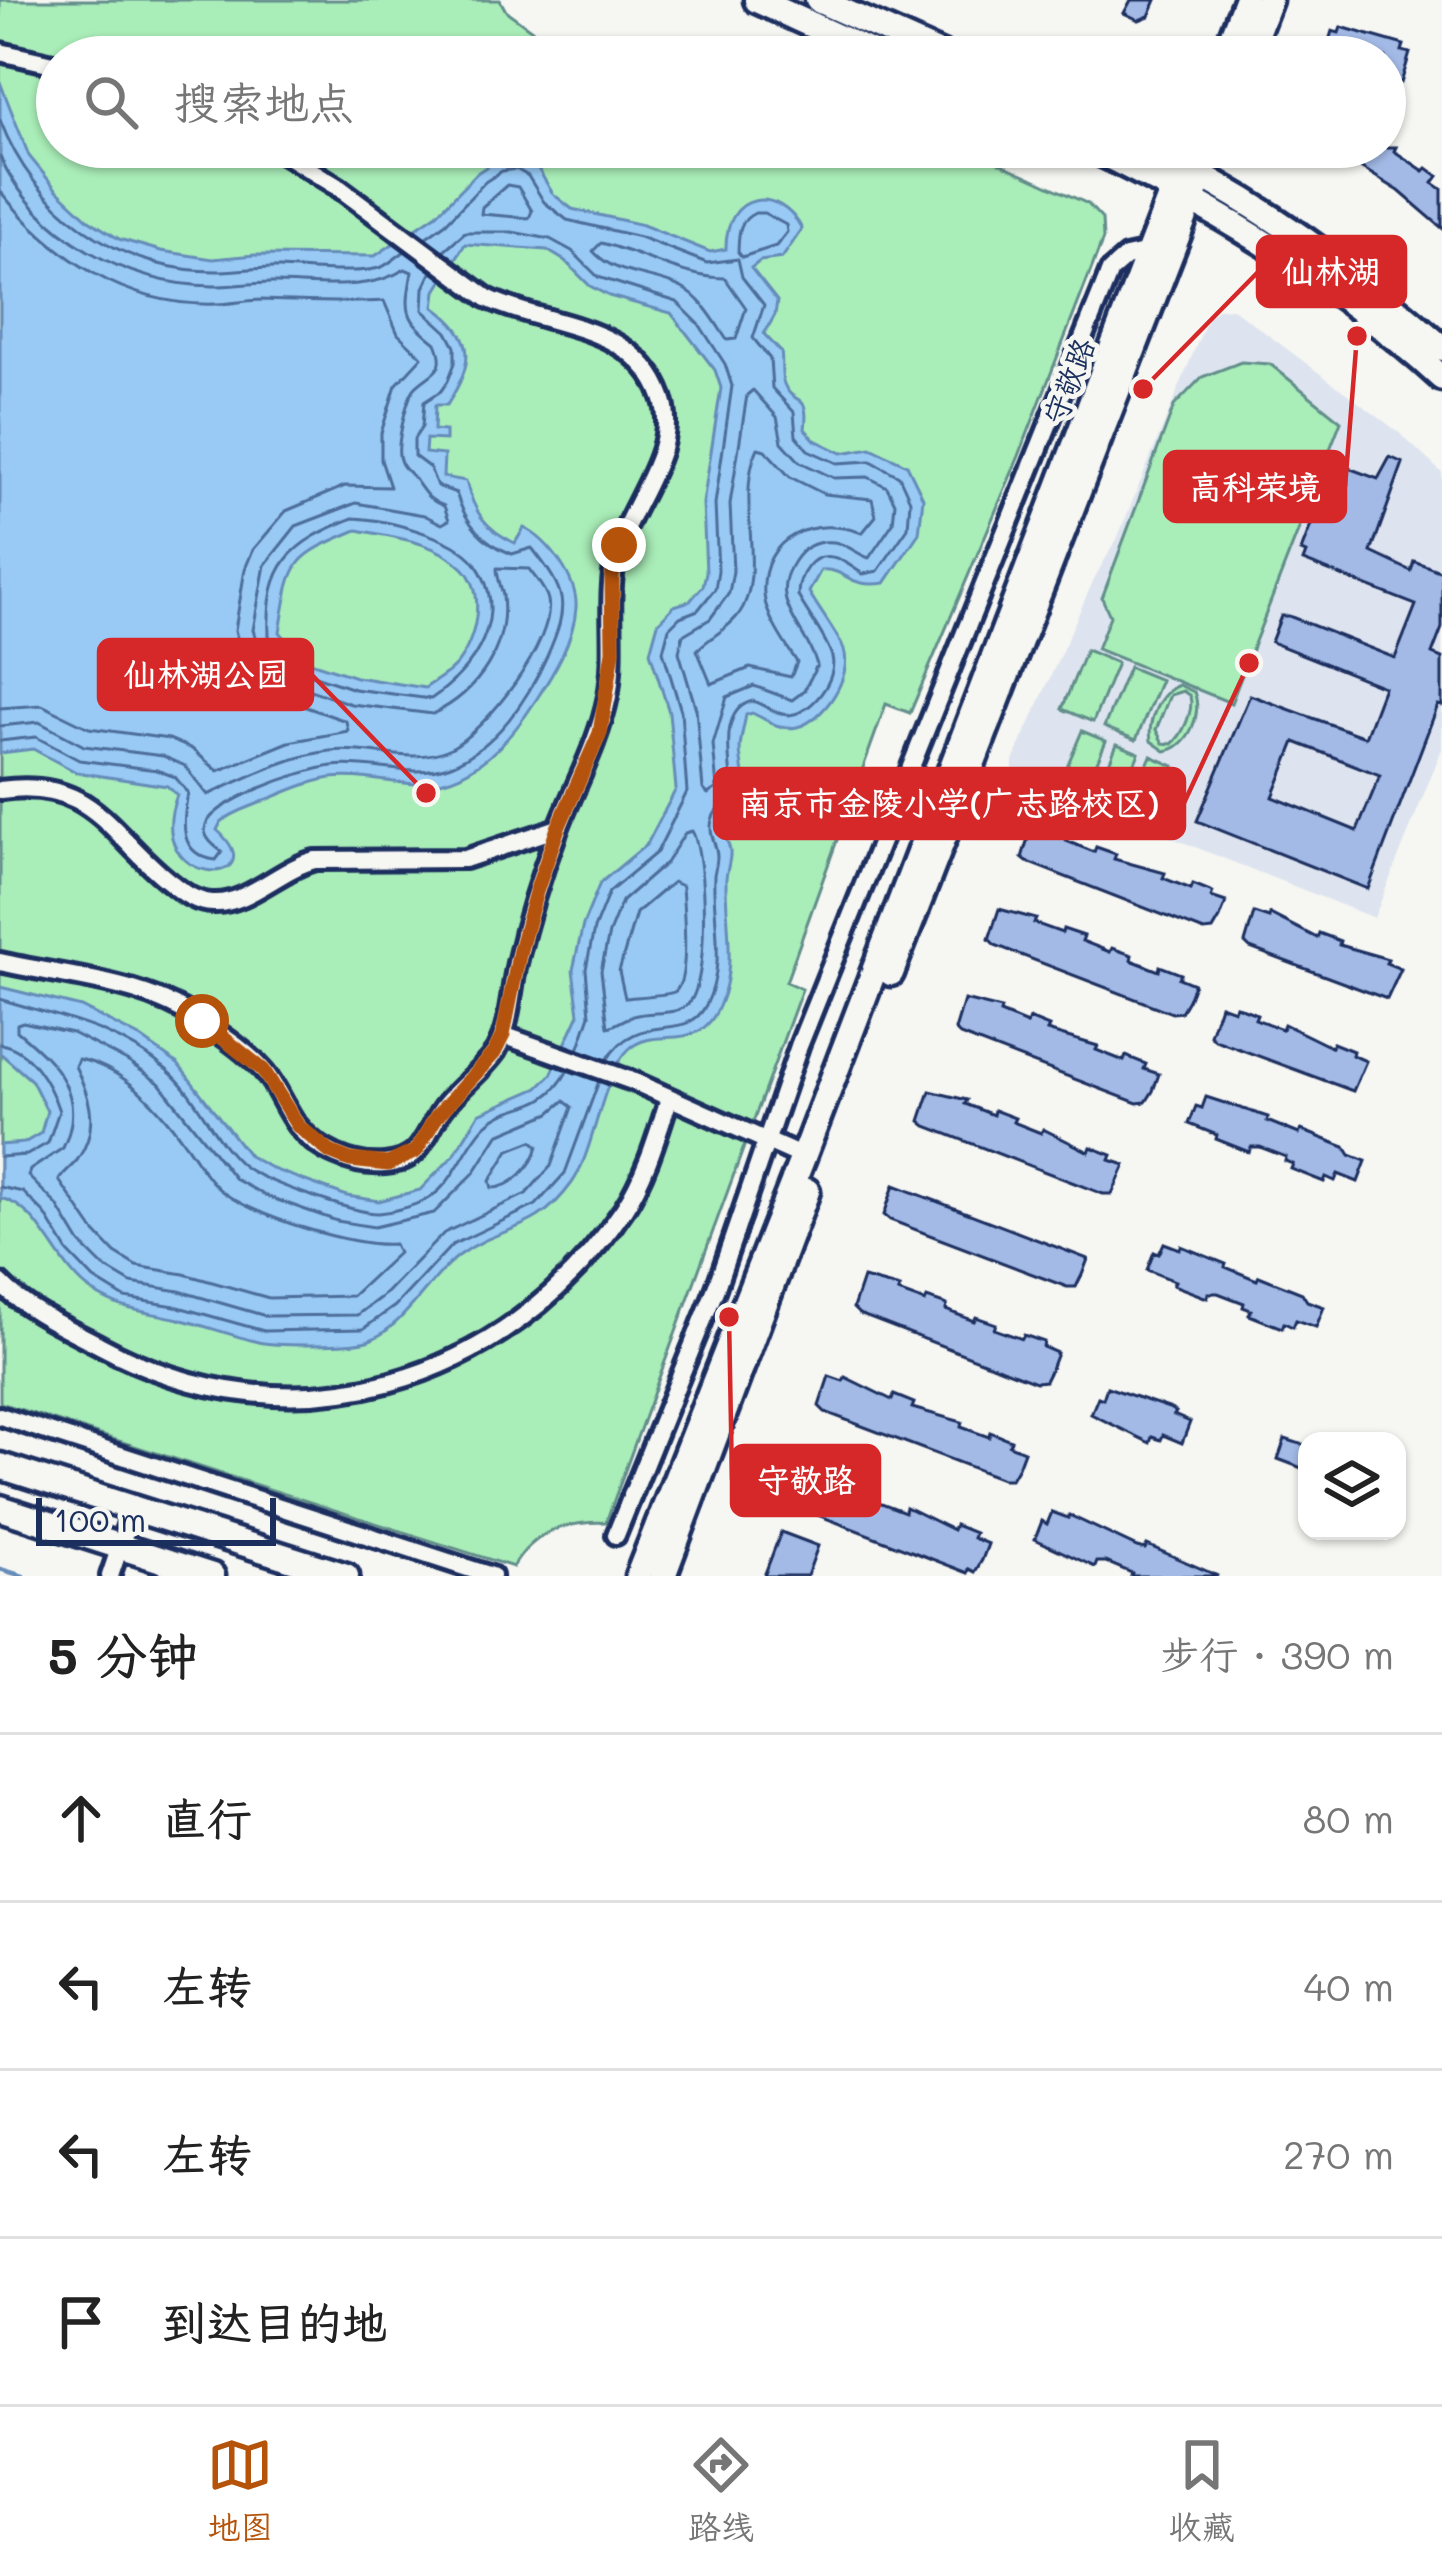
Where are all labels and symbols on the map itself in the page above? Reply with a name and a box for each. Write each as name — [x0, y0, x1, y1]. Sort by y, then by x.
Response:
callout: 仙林湖 — [1258, 237, 1405, 306]
text: 仙林湖 — [1282, 248, 1381, 291]
street label: 守敬路 — [1033, 332, 1103, 430]
callout: 高科荣境 — [1165, 452, 1345, 521]
text: 高科荣境 — [1189, 464, 1321, 507]
route end — [592, 518, 646, 572]
callout: 仙林湖公园 — [99, 640, 312, 709]
text: 仙林湖公园 — [124, 651, 289, 694]
callout: 南京市金陵小学(广志路校区) — [715, 769, 1184, 838]
text: 南京市金陵小学(广志路校区) — [739, 780, 1159, 823]
route start — [175, 994, 229, 1048]
callout: 守敬路 — [732, 1446, 879, 1515]
text: 守敬路 — [757, 1457, 856, 1500]
scale bar — [36, 1492, 276, 1545]

